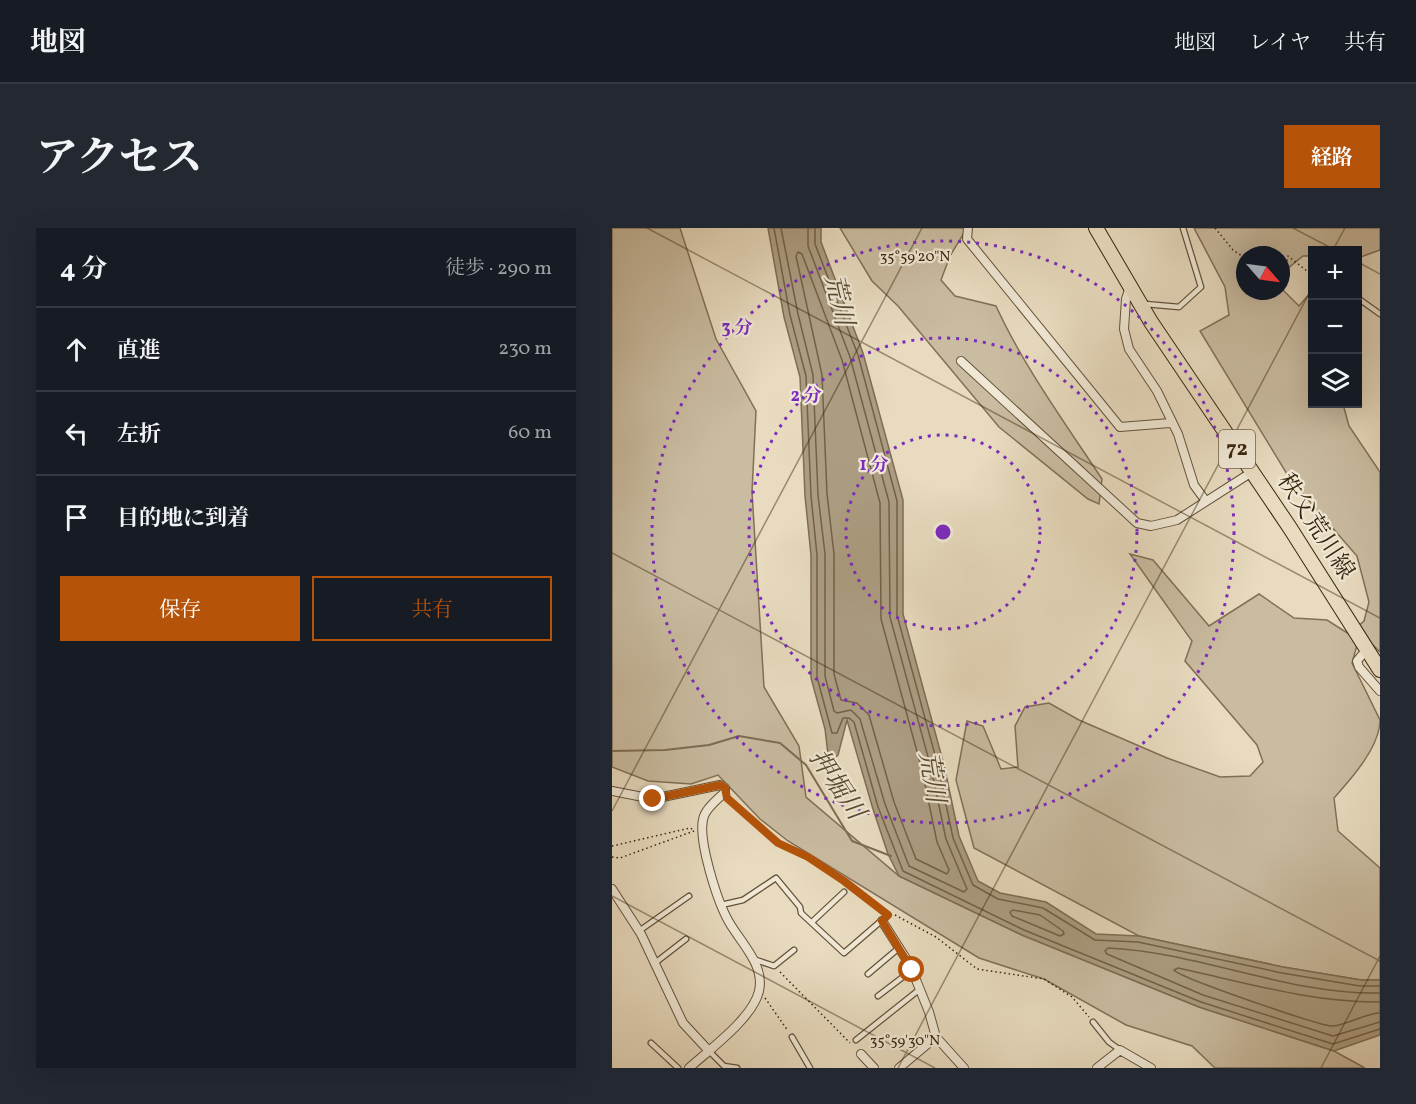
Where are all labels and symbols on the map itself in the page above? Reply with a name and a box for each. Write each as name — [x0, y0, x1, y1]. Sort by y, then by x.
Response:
north arrow — [1236, 246, 1290, 300]
text: 35°59'20"N — [880, 247, 950, 268]
water label: 荒川 — [815, 271, 862, 332]
text: 3 分 — [722, 316, 752, 341]
text: 2 分 — [791, 384, 821, 409]
road number: 72 — [1219, 430, 1255, 468]
text: 1 分 — [860, 453, 888, 478]
street label: 秩父荒川線 — [1268, 467, 1362, 587]
centre of rings — [933, 522, 953, 542]
water label: 押堀川 — [799, 743, 874, 830]
water label: 荒川 — [909, 748, 953, 808]
route end — [639, 785, 665, 811]
route start — [898, 956, 924, 982]
text: 35°59'30"N — [870, 1031, 940, 1052]

